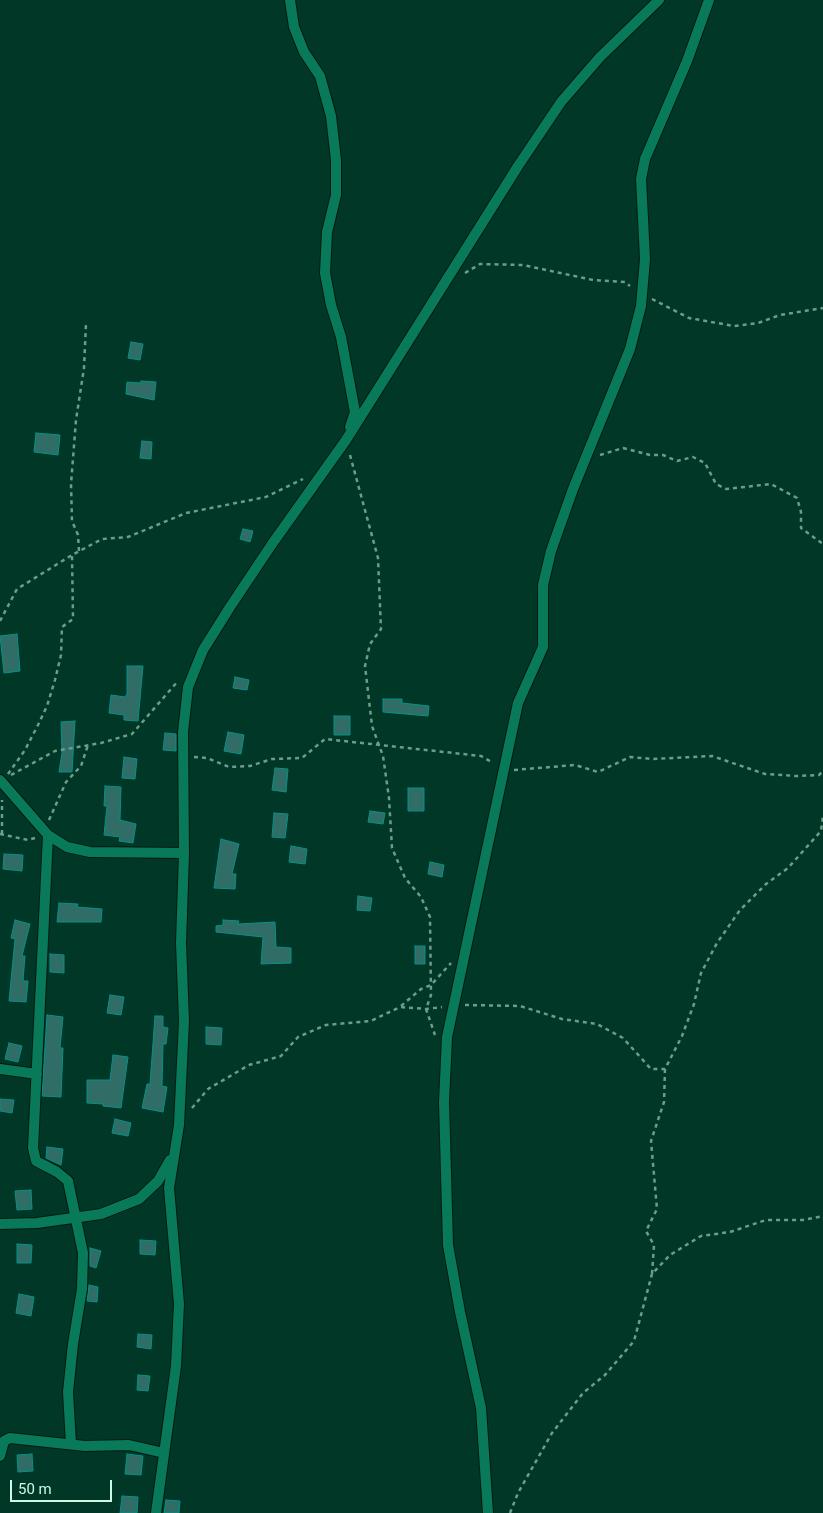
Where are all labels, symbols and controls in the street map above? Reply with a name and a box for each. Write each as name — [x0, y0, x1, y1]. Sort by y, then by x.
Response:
scale bar — [12, 1470, 115, 1502]
text: 50 m — [18, 1480, 52, 1498]

